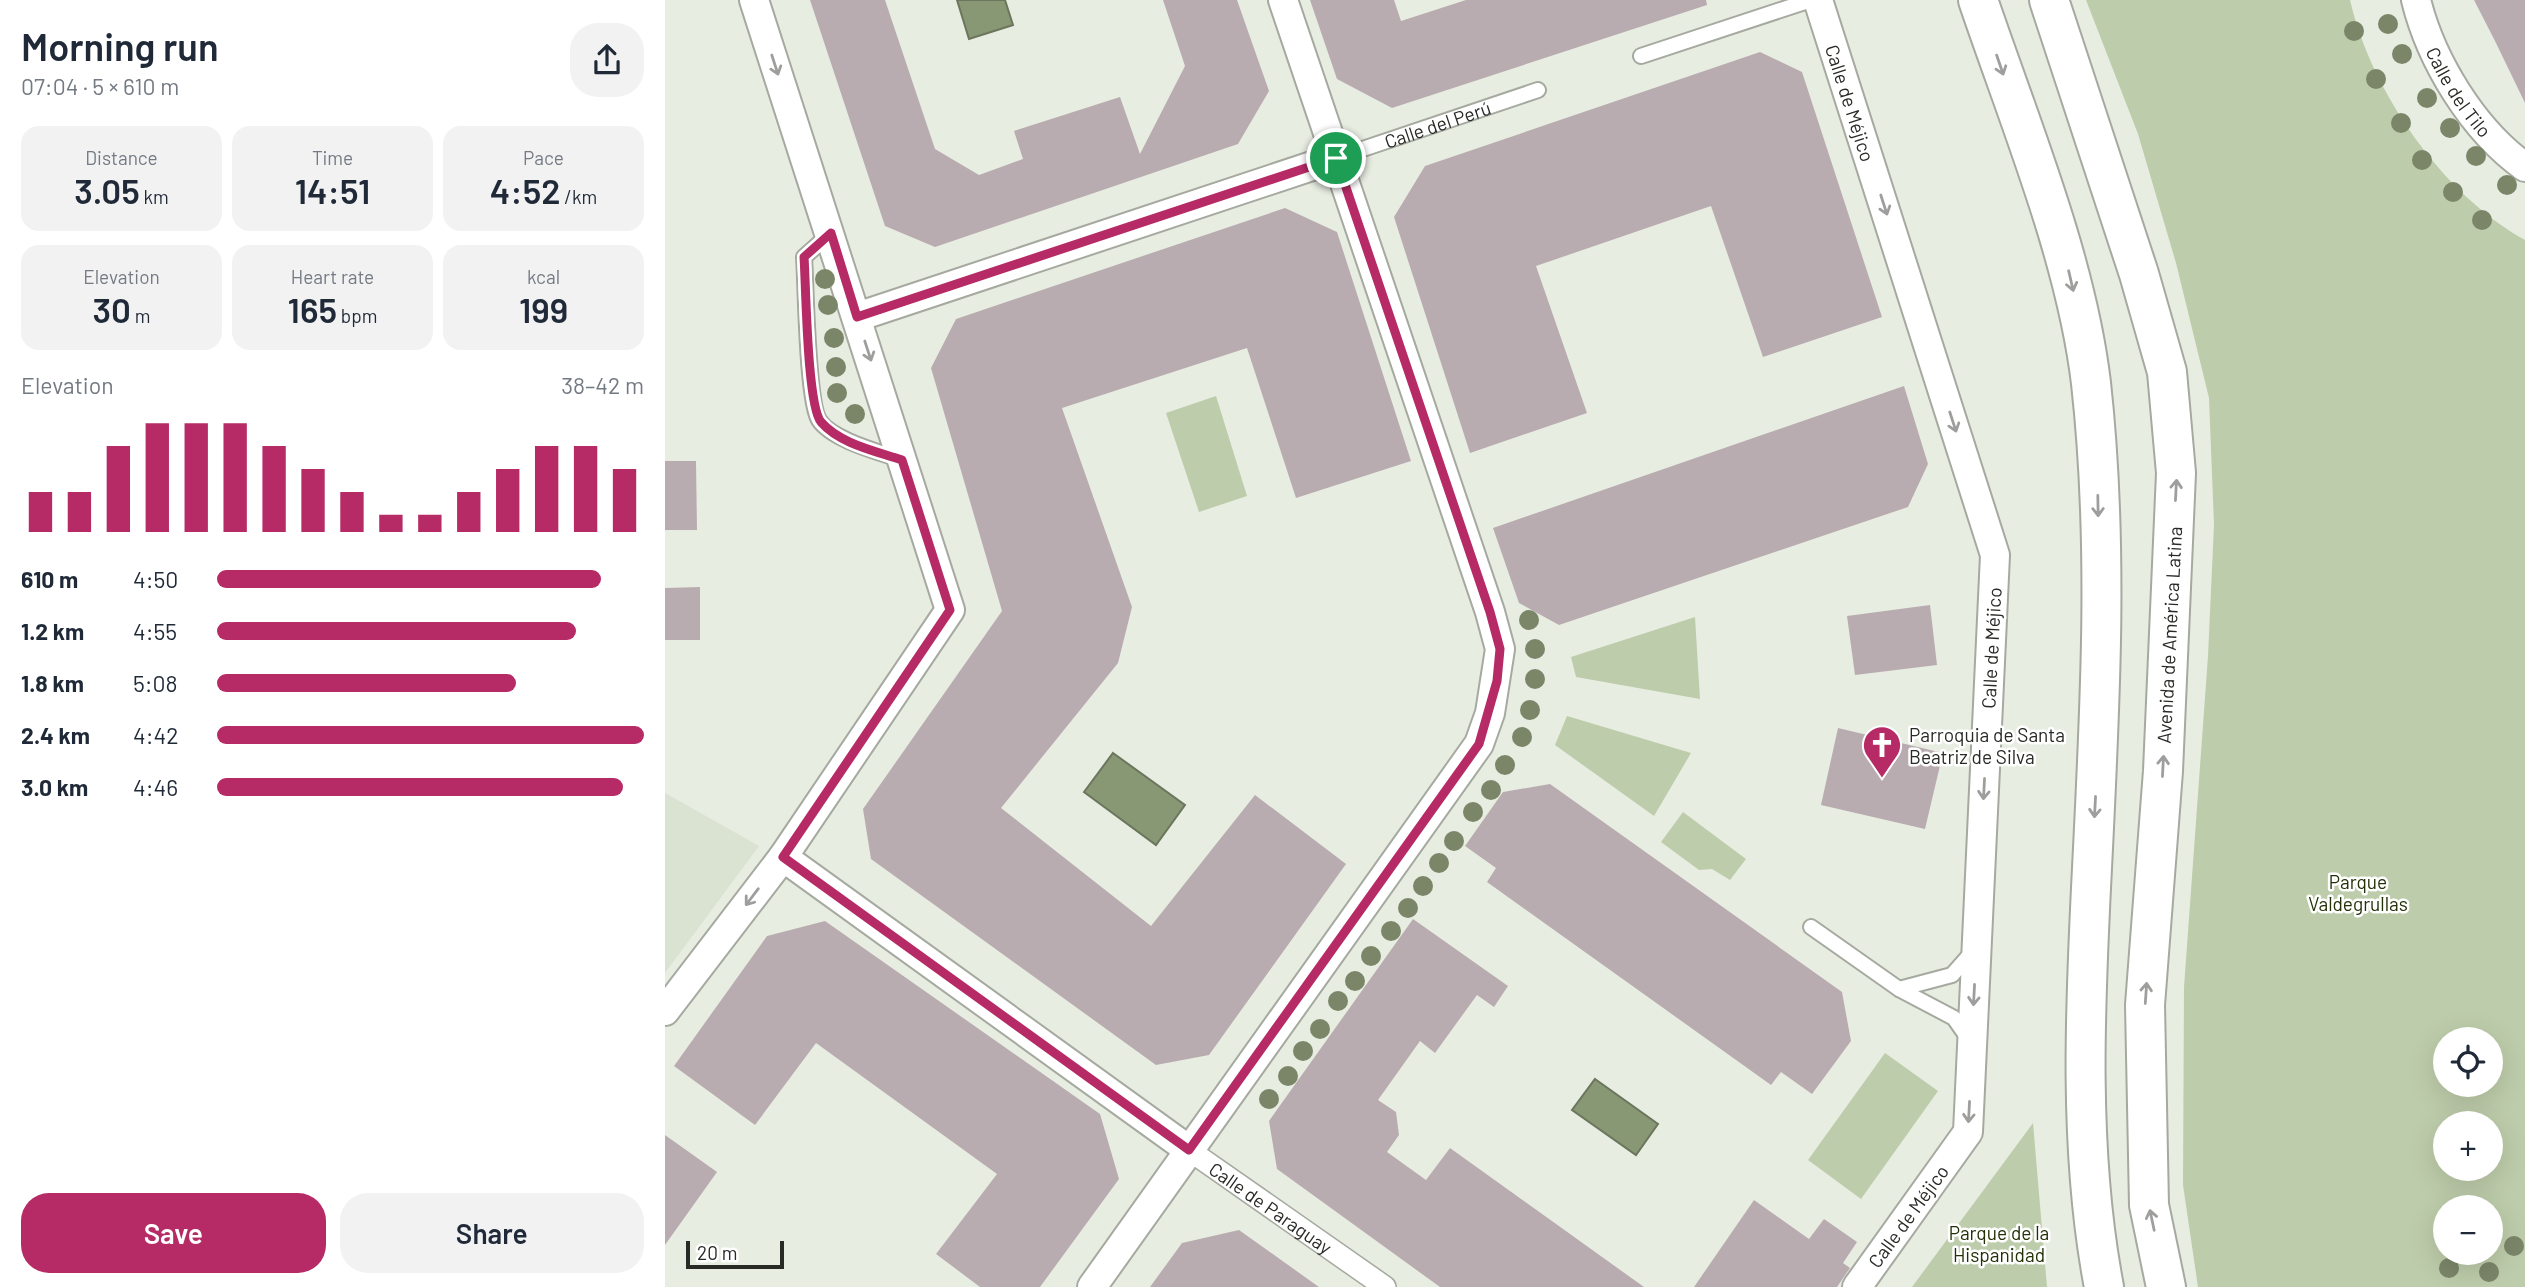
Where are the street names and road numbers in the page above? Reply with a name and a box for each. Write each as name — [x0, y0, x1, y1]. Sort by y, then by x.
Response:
street label: Calle de Méjico — [1821, 41, 1880, 164]
street label: Calle del Tilo — [2422, 43, 2497, 141]
street label: Calle del Perú — [1381, 95, 1494, 152]
street label: Avenida de América Latina — [2152, 526, 2186, 744]
street label: Calle de Méjico — [1976, 587, 2006, 709]
street label: Calle de Paraguay — [1205, 1156, 1337, 1258]
street label: Calle de Méjico — [1863, 1160, 1953, 1272]

